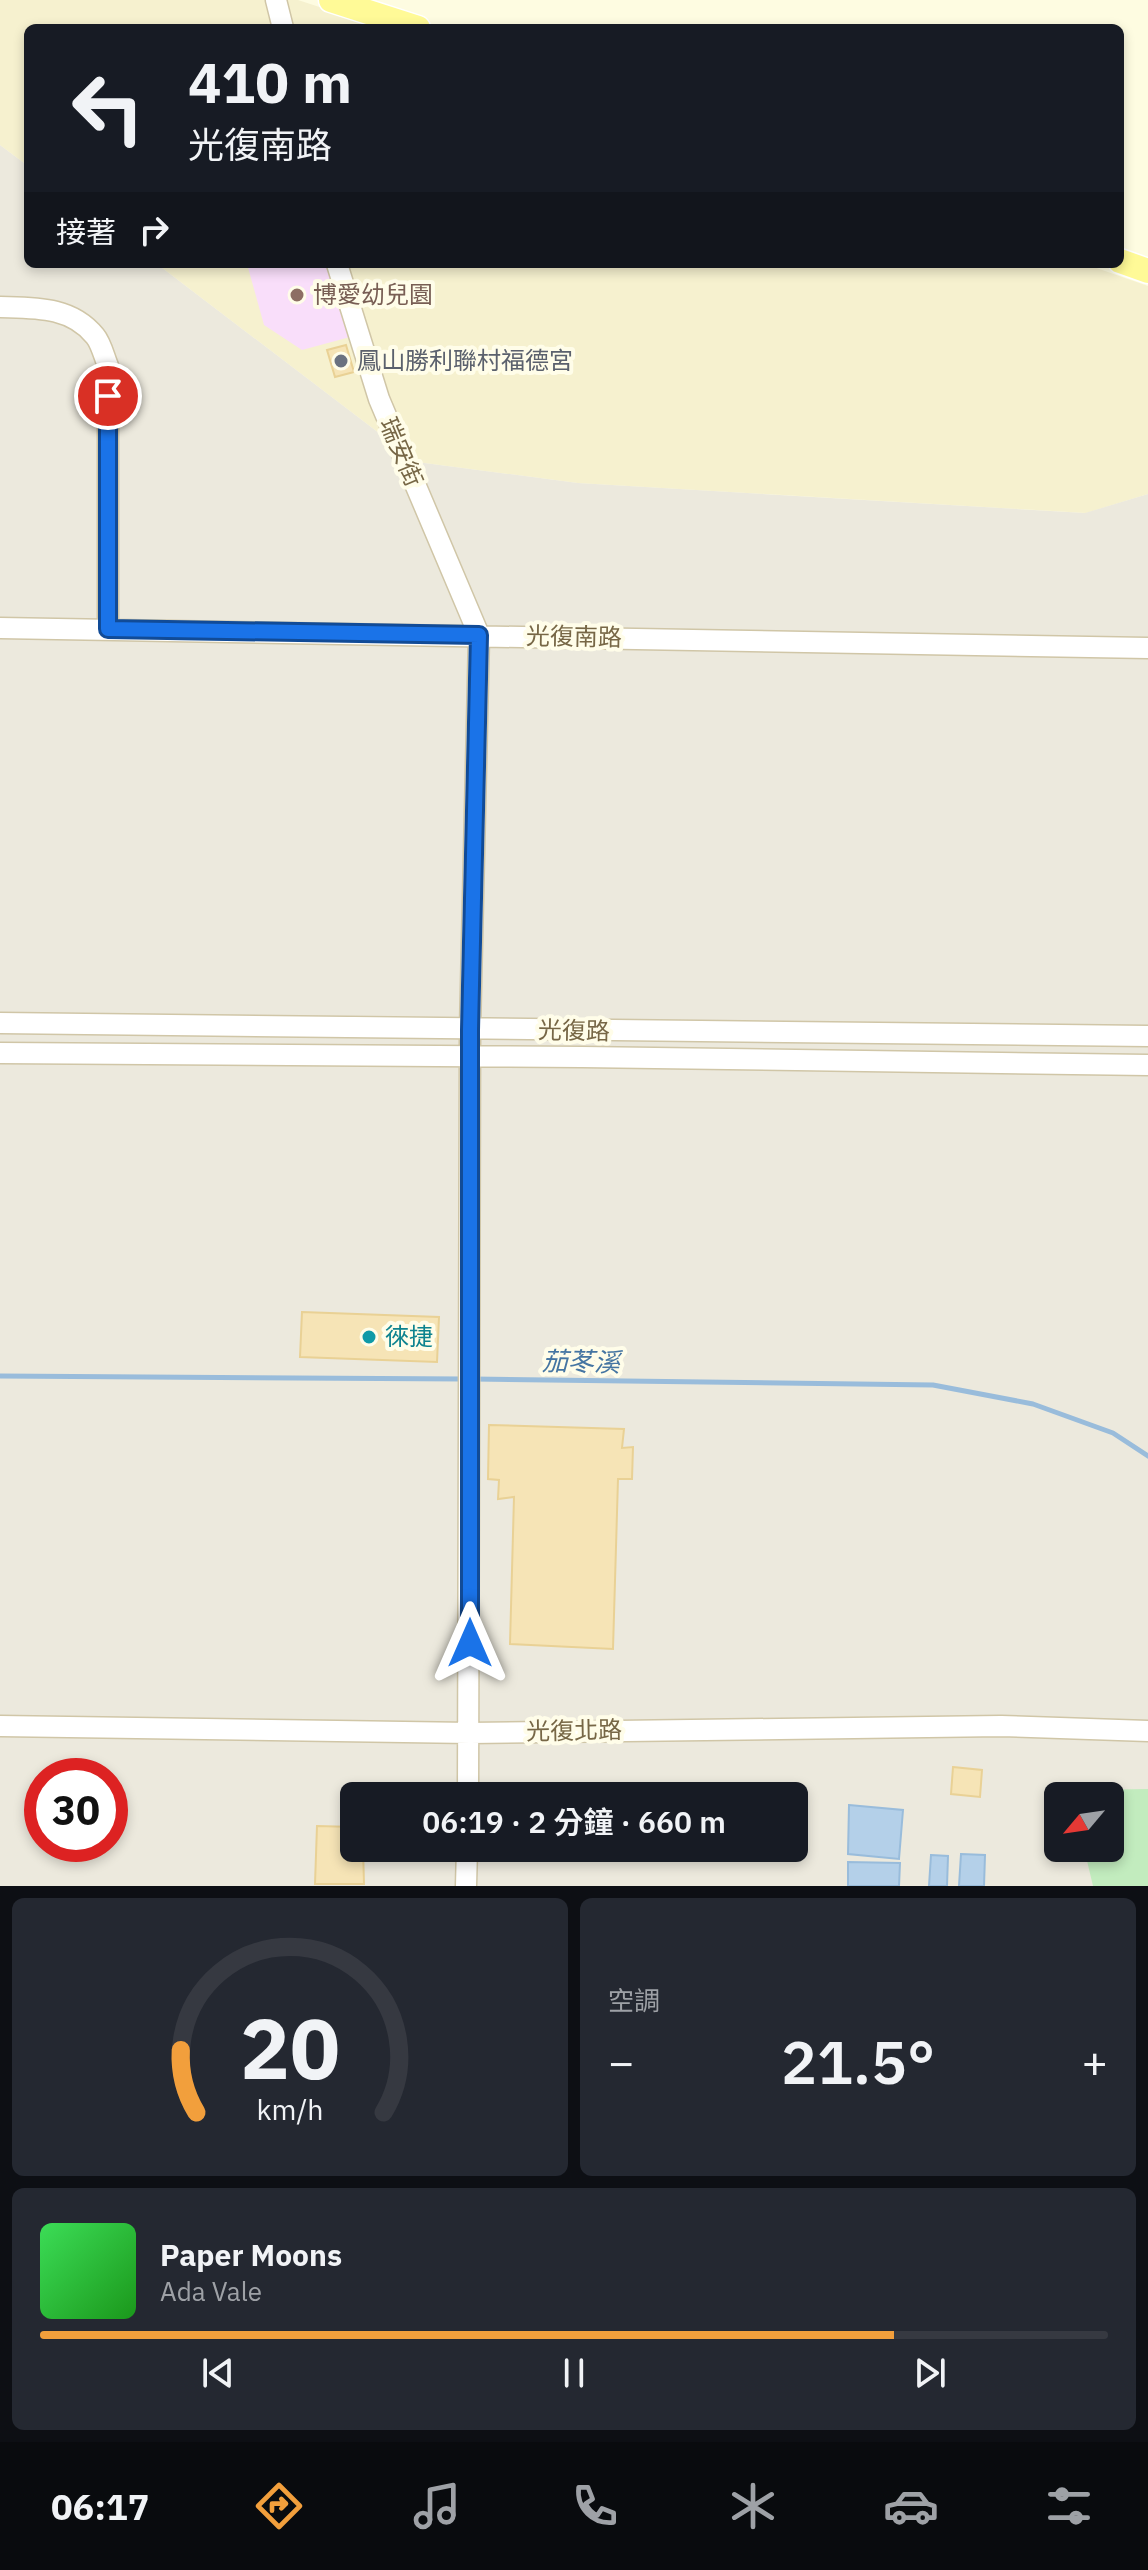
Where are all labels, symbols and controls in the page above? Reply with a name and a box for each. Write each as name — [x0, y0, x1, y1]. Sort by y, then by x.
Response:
text: 410 m — [188, 46, 352, 118]
icon: left — [56, 56, 160, 160]
text: 光復南路 — [188, 121, 332, 168]
icon: right — [132, 208, 176, 252]
text: 接著 — [56, 212, 116, 251]
place label: 博愛幼兒園 — [313, 278, 433, 310]
marker: 博愛幼兒園 — [288, 286, 306, 304]
place label: 鳳山勝利聯村福德宮 — [357, 344, 573, 376]
marker: 鳳山勝利聯村福德宮 — [332, 352, 350, 370]
pin — [74, 362, 142, 430]
icon: arrive — [86, 374, 130, 418]
street label: 瑞安街 — [373, 412, 431, 491]
street label: 光復南路 — [526, 619, 622, 653]
street label: 光復路 — [538, 1013, 610, 1047]
place label: 徠捷 — [385, 1320, 433, 1352]
marker: 徠捷 — [360, 1328, 378, 1346]
water label: 茄苳溪 — [542, 1343, 624, 1379]
position arrow — [428, 1601, 512, 1685]
street label: 光復北路 — [526, 1713, 622, 1747]
speed limit sign: 30 — [24, 1758, 128, 1862]
north arrow — [1044, 1782, 1124, 1862]
map controls — [1044, 1782, 1124, 1862]
text: 06:19 · 2 分鐘 · 660 m — [422, 1802, 726, 1841]
text: 空調 — [608, 1983, 660, 2017]
text: 20 — [240, 1994, 340, 2102]
text: 21.5° — [781, 2022, 935, 2101]
text: − — [608, 2033, 634, 2090]
text: + — [1082, 2033, 1108, 2090]
text: km/h — [256, 2091, 324, 2128]
text: Paper Moons — [160, 2235, 342, 2274]
text: Ada Vale — [160, 2274, 262, 2308]
icon: previous — [196, 2351, 240, 2395]
icon: pause — [552, 2351, 596, 2395]
icon: next — [908, 2351, 952, 2395]
icon: directions — [251, 2478, 307, 2534]
icon: music — [409, 2478, 465, 2534]
icon: phone — [567, 2478, 623, 2534]
icon: climate — [725, 2478, 781, 2534]
icon: car — [883, 2478, 939, 2534]
icon: filters — [1041, 2478, 1097, 2534]
text: 06:17 — [51, 2483, 149, 2530]

